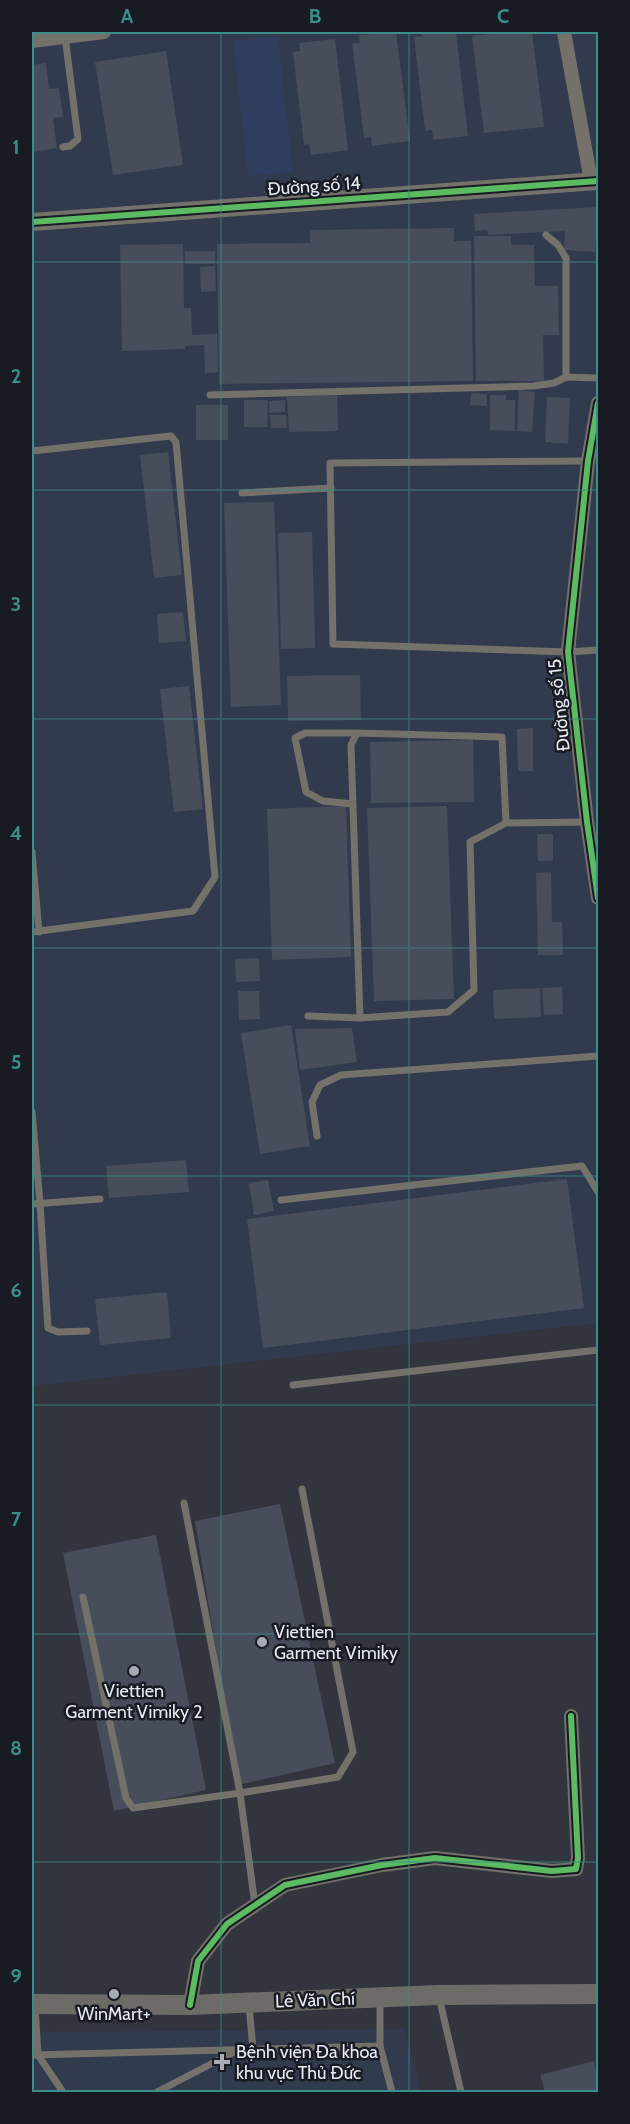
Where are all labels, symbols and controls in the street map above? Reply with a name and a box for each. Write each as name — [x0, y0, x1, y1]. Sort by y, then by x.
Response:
text: A — [121, 4, 134, 28]
text: B — [309, 4, 321, 28]
text: C — [497, 4, 509, 28]
text: 1 — [12, 135, 20, 159]
street label: Đường số 14 — [267, 172, 361, 200]
text: 2 — [11, 364, 21, 388]
text: 3 — [11, 592, 21, 616]
street label: Đường số 15 — [543, 658, 575, 752]
text: 4 — [10, 821, 22, 845]
text: 5 — [11, 1050, 21, 1074]
text: 6 — [10, 1278, 22, 1302]
text: 7 — [11, 1507, 22, 1531]
place label: Viettien Garment Vimiky — [274, 1621, 398, 1664]
marker: Viettien Garment Vimiky — [255, 1635, 269, 1649]
marker: Viettien Garment Vimiky 2 — [127, 1664, 141, 1678]
place label: Viettien Garment Vimiky 2 — [65, 1680, 203, 1723]
text: 8 — [10, 1736, 22, 1760]
text: 9 — [10, 1964, 22, 1988]
marker: WinMart+ — [107, 1987, 121, 2001]
street label: Lê Văn Chí — [275, 1988, 355, 2012]
place label: WinMart+ — [77, 2003, 151, 2025]
place label: Bệnh viện Đa khoa khu vực Thủ Đức — [236, 2041, 378, 2084]
marker: Bệnh viện Đa khoa khu vực Thủ Đức — [213, 2053, 231, 2071]

